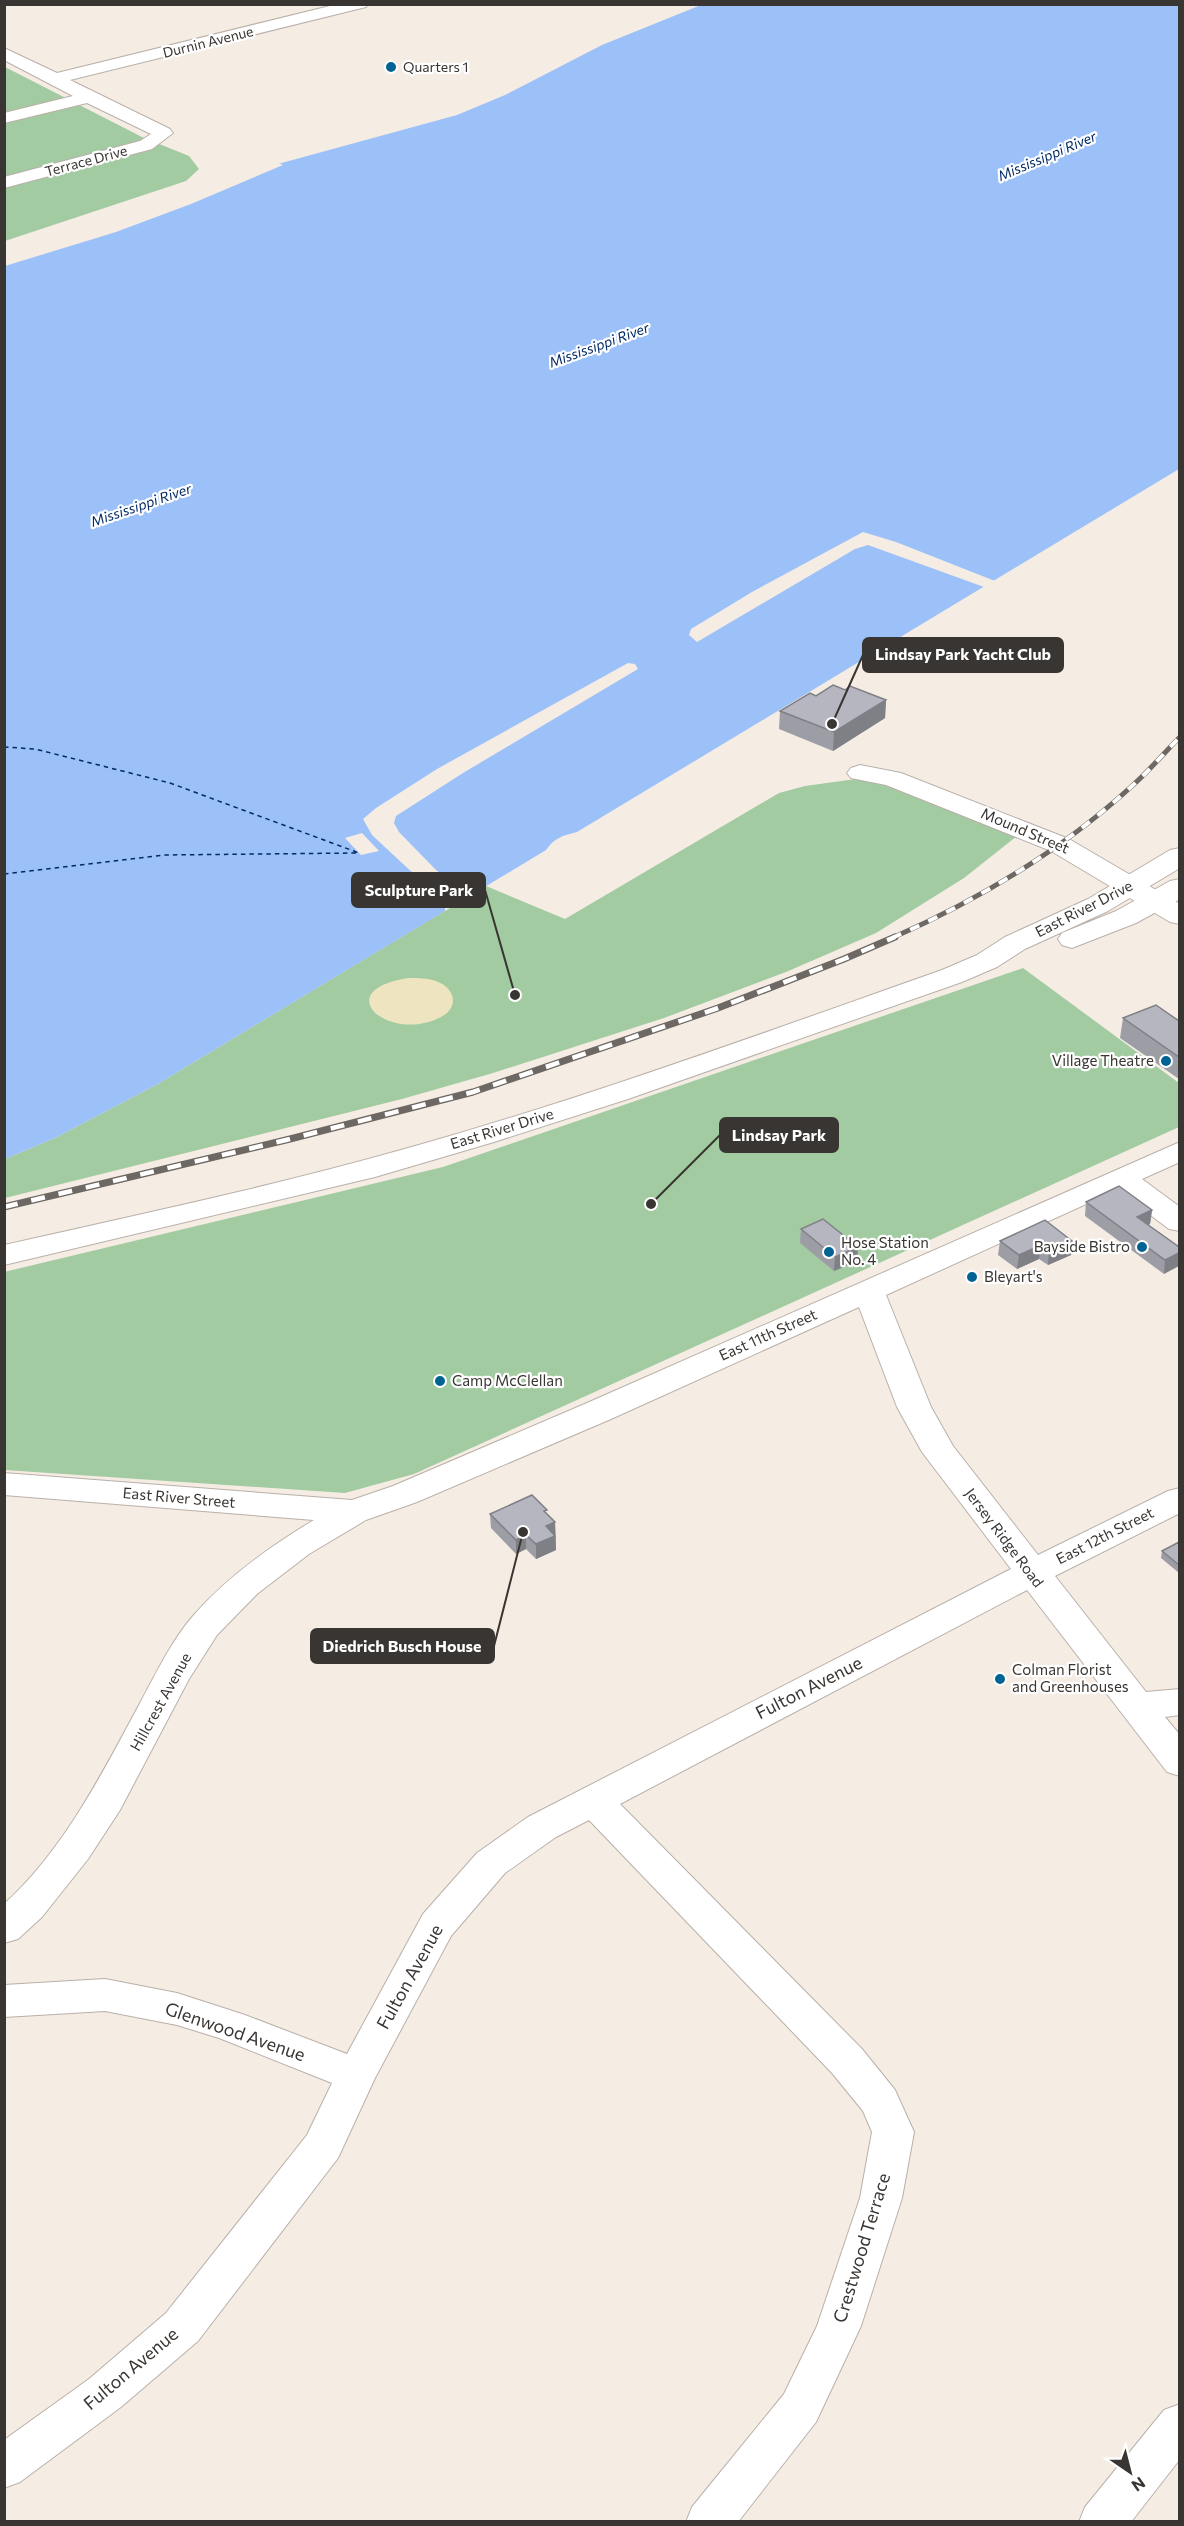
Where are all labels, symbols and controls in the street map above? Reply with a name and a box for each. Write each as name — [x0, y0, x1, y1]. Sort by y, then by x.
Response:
street label: Durnin Avenue — [161, 22, 255, 61]
place label: Quarters 1 — [403, 58, 469, 75]
marker: Quarters 1 — [384, 60, 398, 74]
water label: Mississippi River — [995, 127, 1099, 184]
street label: Terrace Drive — [43, 141, 129, 180]
water label: Mississippi River — [546, 318, 652, 371]
water label: Mississippi River — [88, 479, 194, 530]
callout: Lindsay Park Yacht Club — [863, 638, 1063, 672]
text: Lindsay Park Yacht Club — [875, 644, 1051, 663]
street label: Mound Street — [979, 803, 1072, 857]
callout: Sculpture Park — [352, 873, 485, 907]
street label: East River Drive — [1032, 876, 1135, 940]
text: Sculpture Park — [365, 880, 474, 899]
place label: Village Theatre — [1052, 1051, 1154, 1069]
marker: Village Theatre — [1159, 1054, 1173, 1068]
street label: East River Drive — [448, 1104, 556, 1152]
callout: Lindsay Park — [720, 1118, 838, 1152]
text: Lindsay Park — [732, 1125, 827, 1144]
place label: Hose Station No. 4 — [841, 1233, 929, 1268]
place label: Bayside Bistro — [1034, 1237, 1130, 1255]
marker: Bayside Bistro — [1135, 1240, 1149, 1254]
marker: Hose Station No. 4 — [822, 1245, 836, 1259]
place label: Bleyart's — [984, 1267, 1043, 1285]
marker: Bleyart's — [965, 1270, 979, 1284]
street label: East 11th Street — [716, 1304, 819, 1364]
place label: Camp McClellan — [452, 1371, 563, 1389]
marker: Camp McClellan — [433, 1374, 447, 1388]
street label: East River Street — [122, 1483, 236, 1511]
street label: Jersey Ridge Road — [962, 1484, 1048, 1591]
street label: East 12th Street — [1053, 1503, 1156, 1567]
callout: Diedrich Busch House — [311, 1629, 494, 1663]
text: Diedrich Busch House — [323, 1636, 481, 1655]
street label: Hillcrest Avenue — [126, 1649, 195, 1754]
street label: Fulton Avenue — [752, 1651, 865, 1723]
place label: Colman Florist and Greenhouses — [1012, 1660, 1129, 1695]
marker: Colman Florist and Greenhouses — [993, 1672, 1007, 1686]
street label: Fulton Avenue — [371, 1920, 447, 2033]
street label: Glenwood Avenue — [162, 1997, 308, 2065]
street label: Crestwood Terrace — [828, 2170, 894, 2325]
street label: Fulton Avenue — [79, 2322, 182, 2414]
north arrow — [1100, 2442, 1160, 2502]
text: N — [1129, 2473, 1149, 2496]

